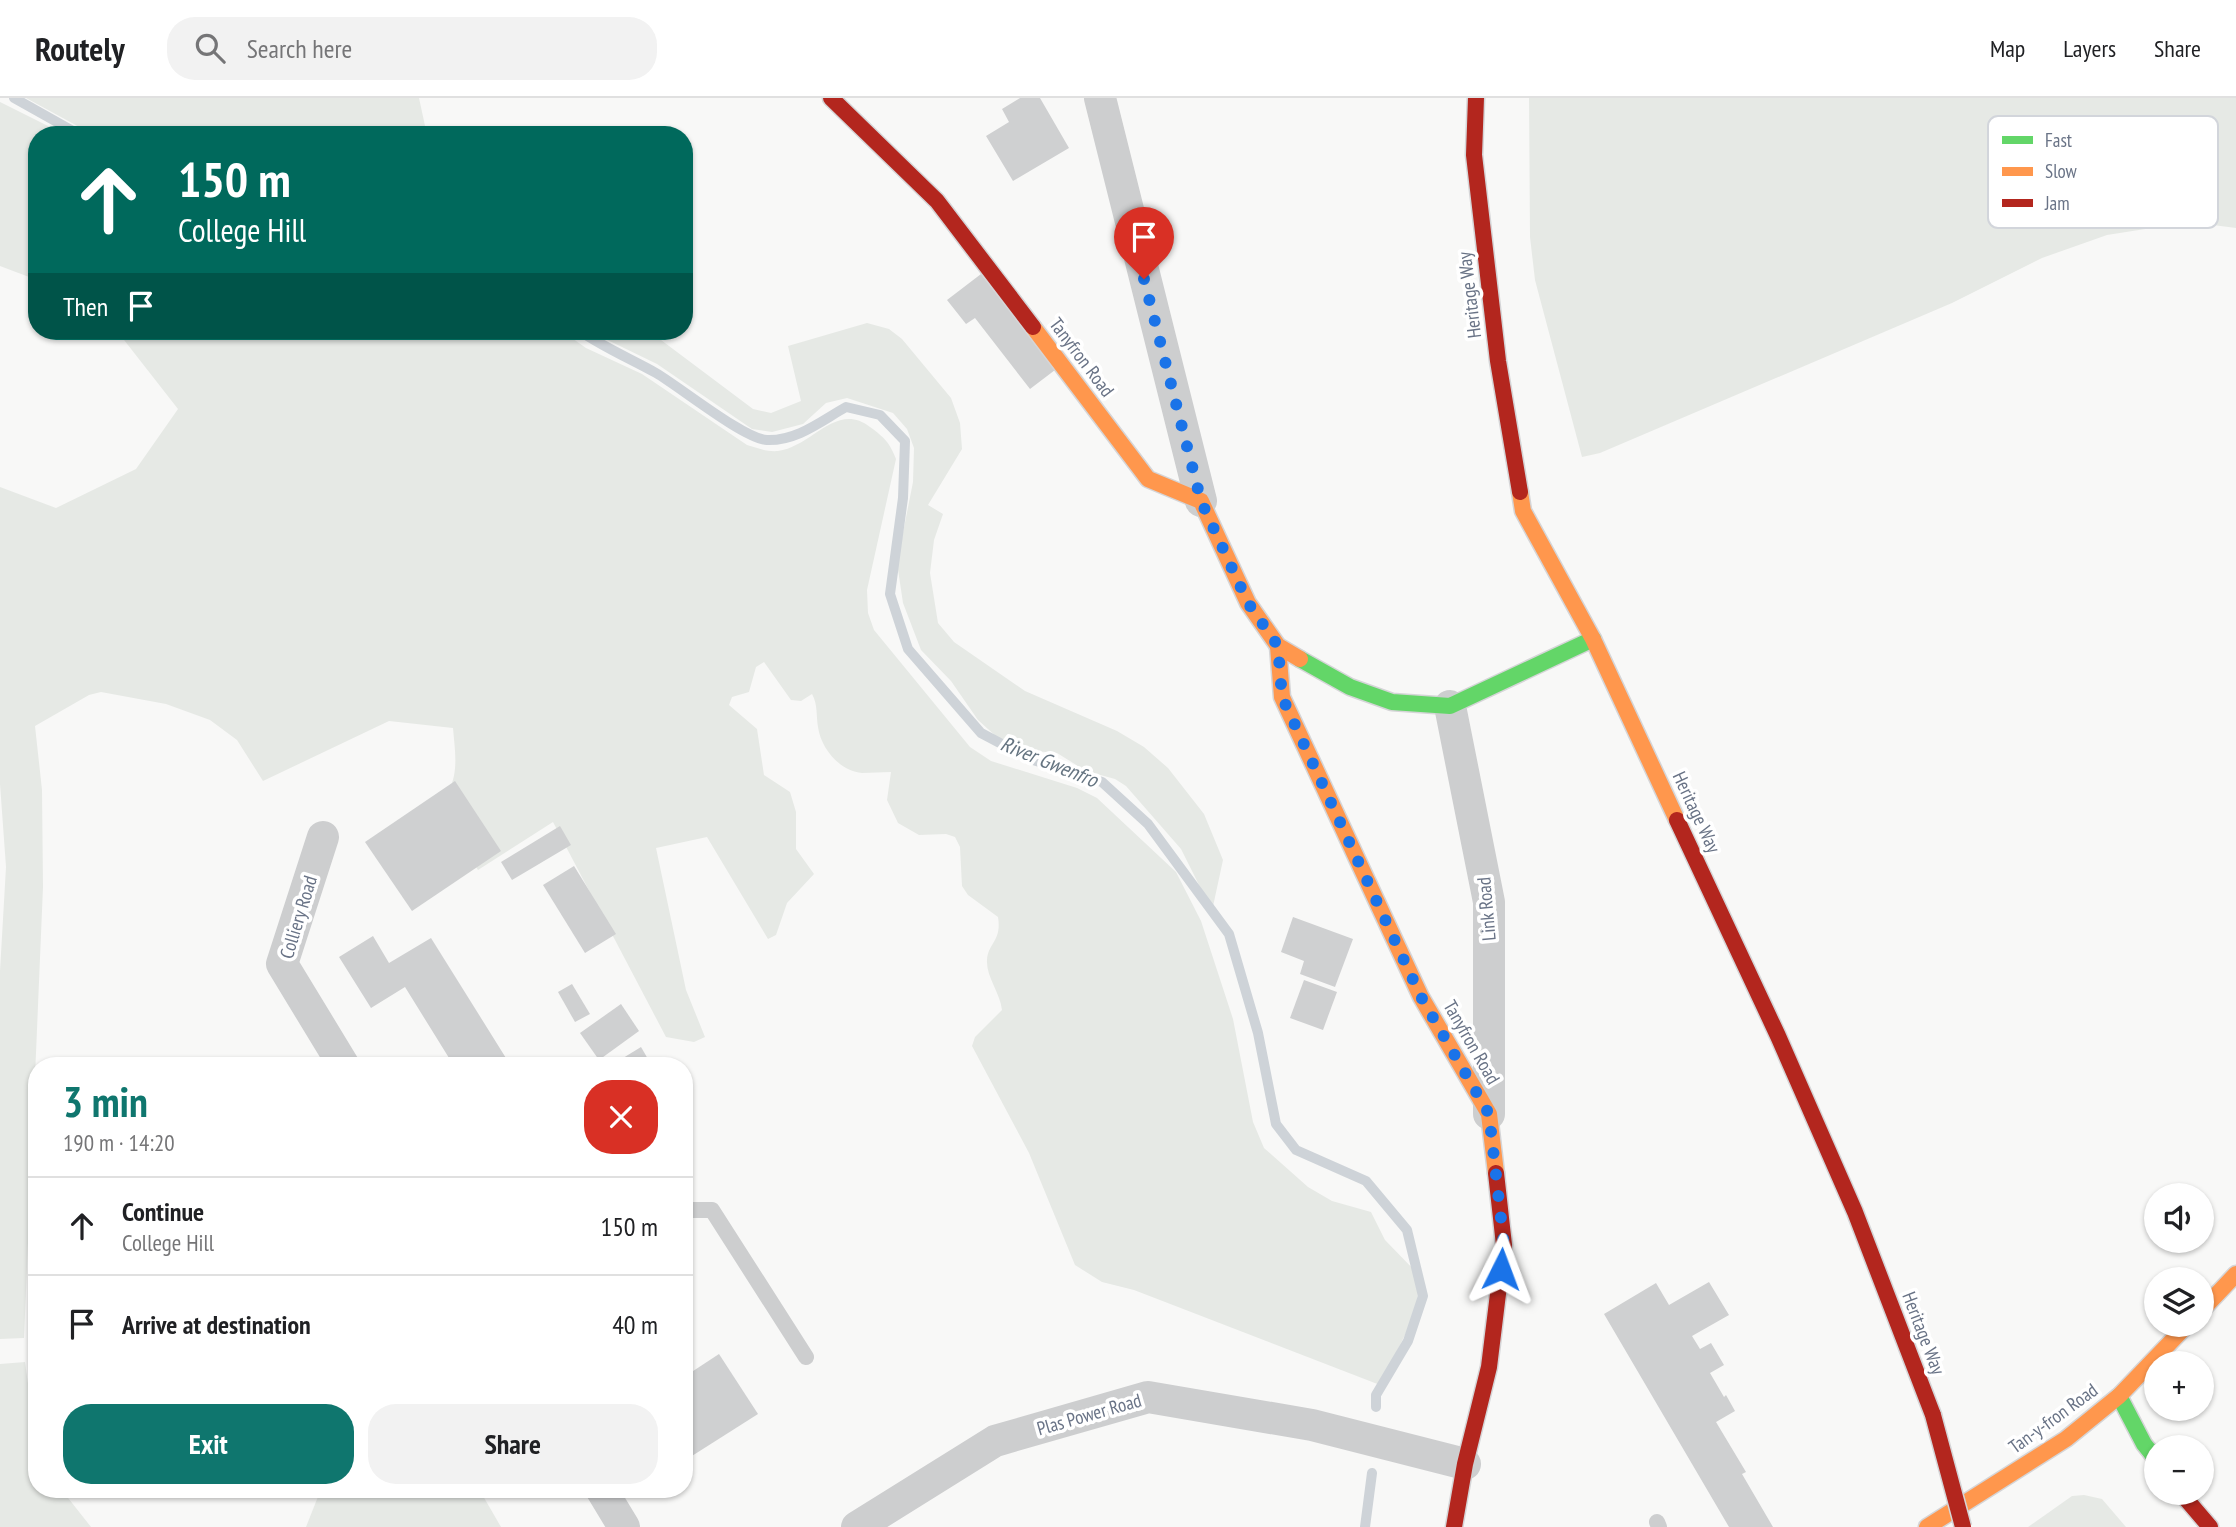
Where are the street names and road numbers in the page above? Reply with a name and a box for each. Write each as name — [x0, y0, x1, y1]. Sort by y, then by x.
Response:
street label: Heritage Way — [1452, 250, 1486, 340]
street label: Tanyfron Road — [1044, 313, 1120, 401]
street label: Heritage Way — [1668, 768, 1727, 857]
street label: Colliery Road — [274, 873, 322, 961]
street label: Link Road — [1471, 876, 1501, 942]
street label: Tanyfron Road — [1438, 996, 1506, 1088]
street label: Heritage Way — [1897, 1288, 1951, 1379]
street label: Tan-y-fron Road — [2004, 1378, 2102, 1458]
street label: Plas Power Road — [1034, 1388, 1144, 1440]

